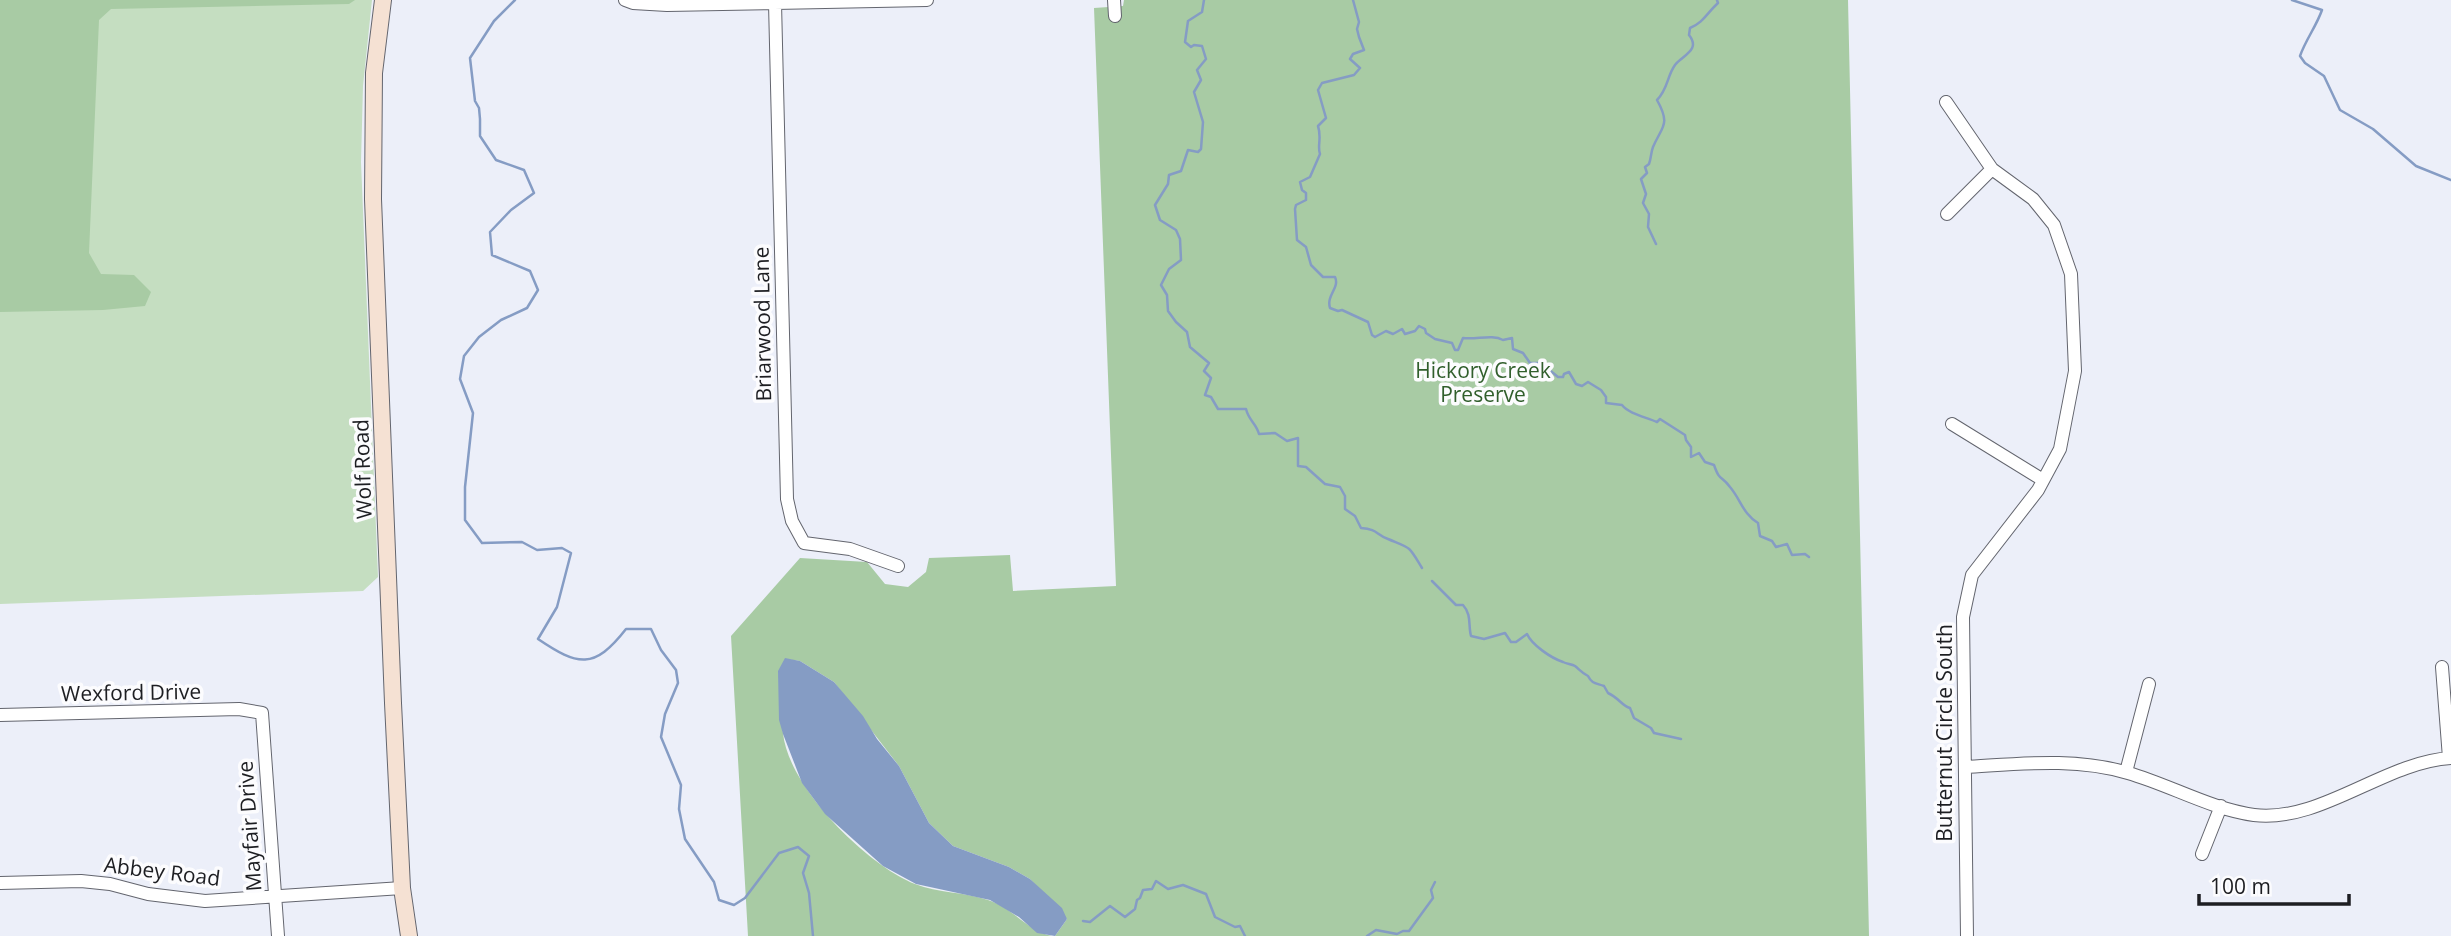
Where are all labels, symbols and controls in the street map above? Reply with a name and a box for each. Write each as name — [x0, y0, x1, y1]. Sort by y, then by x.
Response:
street label: Briarwood Lane — [747, 246, 777, 402]
park label: Hickory Creek Preserve — [1415, 356, 1551, 408]
street label: Wolf Road — [346, 419, 378, 519]
street label: Butternut Circle South — [1930, 624, 1958, 842]
street label: Wexford Drive — [61, 677, 201, 707]
street label: Mayfair Drive — [230, 760, 268, 892]
street label: Abbey Road — [102, 850, 222, 892]
scale bar — [2199, 862, 2350, 906]
text: 100 m — [2210, 872, 2271, 900]

